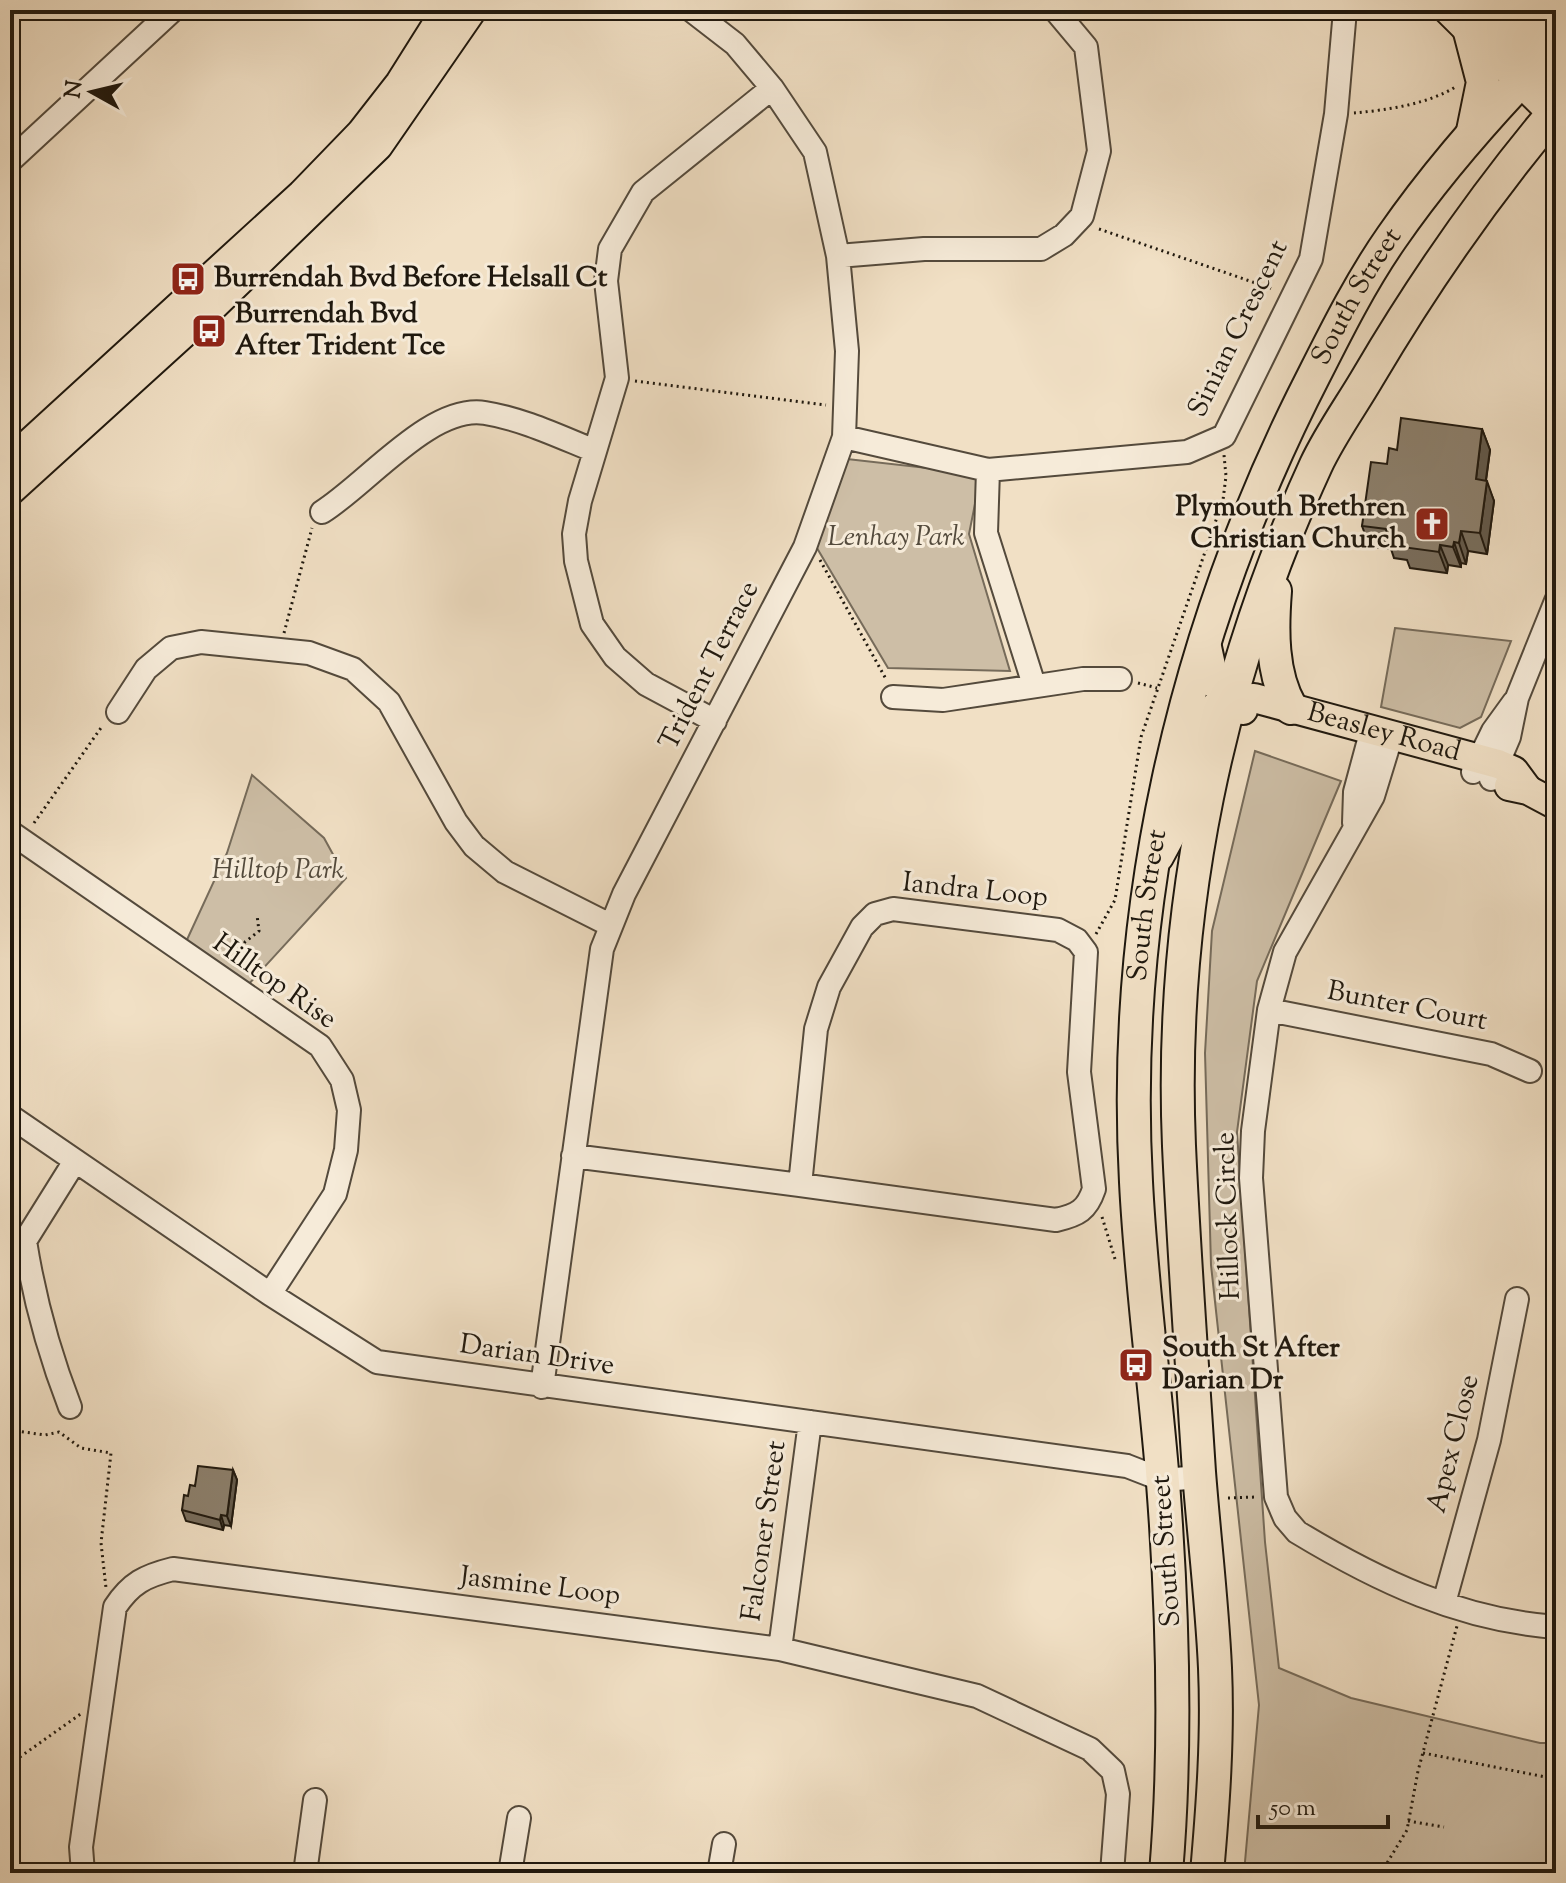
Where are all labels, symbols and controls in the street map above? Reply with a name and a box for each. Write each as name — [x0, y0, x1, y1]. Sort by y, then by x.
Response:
north arrow — [52, 52, 132, 132]
text: N — [58, 78, 92, 101]
street label: South Street — [1302, 220, 1413, 373]
street label: Sinian Crescent — [1179, 233, 1299, 424]
place label: Burrendah Bvd Before Helsall Ct — [214, 259, 608, 299]
bus stop icon: Burrendah Bvd Before Helsall Ct — [169, 260, 207, 298]
place label: Burrendah Bvd After Trident Tce — [235, 295, 445, 367]
bus stop icon: Burrendah Bvd After Trident Tce — [190, 312, 228, 350]
place label: Plymouth Brethren Christian Church — [1176, 488, 1407, 560]
church icon: Plymouth Brethren Christian Church — [1413, 505, 1451, 543]
park label: Lenhay Park — [827, 518, 965, 558]
street label: Trident Terrace — [650, 574, 770, 758]
street label: Beasley Road — [1302, 693, 1465, 773]
street label: South Street — [1119, 826, 1178, 983]
park label: Hilltop Park — [212, 851, 345, 891]
street label: Iandra Loop — [900, 863, 1050, 919]
street label: Hilltop Rise — [204, 924, 344, 1040]
street label: Bunter Court — [1323, 972, 1491, 1042]
street label: Hillock Circle — [1206, 1131, 1252, 1301]
street label: Darian Drive — [457, 1325, 617, 1387]
place label: South St After Darian Dr — [1162, 1329, 1340, 1401]
bus stop icon: South St After Darian Dr — [1117, 1346, 1155, 1384]
street label: Apex Close — [1417, 1370, 1491, 1518]
street label: Falconer Street — [733, 1438, 797, 1624]
street label: South Street — [1142, 1473, 1192, 1628]
street label: Jasmine Loop — [456, 1557, 622, 1617]
scale bar — [1258, 1779, 1388, 1829]
text: 50 m — [1268, 1792, 1316, 1826]

